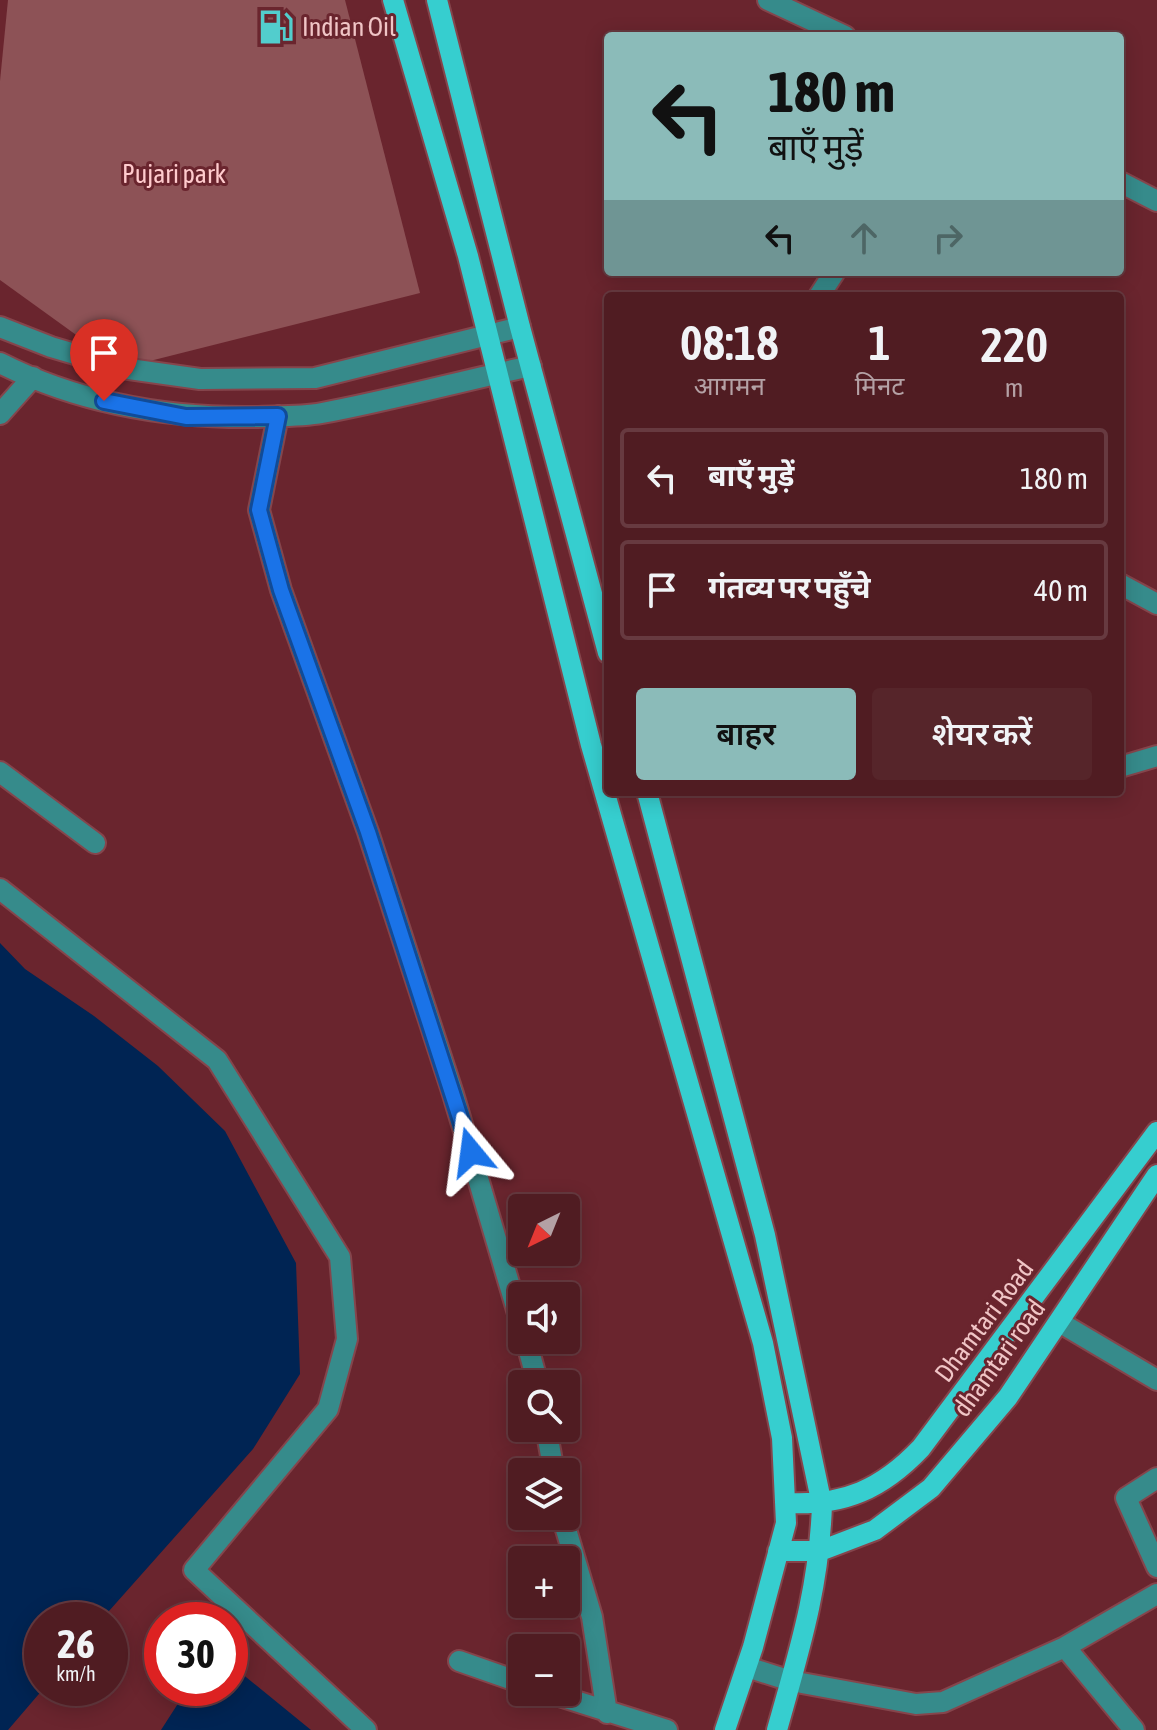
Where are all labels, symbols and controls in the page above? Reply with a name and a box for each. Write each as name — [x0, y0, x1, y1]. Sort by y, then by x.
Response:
fuel station icon: Indian Oil — [257, 8, 295, 46]
place label: Indian Oil — [302, 12, 396, 42]
text: 180 m — [768, 60, 895, 124]
icon: left — [636, 64, 740, 168]
text: बाएँ मुड़ें — [768, 126, 864, 168]
park label: Pujari park — [122, 159, 226, 189]
icon: left — [758, 216, 802, 260]
icon: ahead — [842, 216, 886, 260]
icon: right — [926, 216, 970, 260]
text: 08:18 — [680, 315, 779, 370]
text: 1 — [868, 315, 891, 370]
text: 220 — [980, 317, 1048, 372]
pin — [70, 319, 138, 401]
icon: arrive — [82, 331, 126, 375]
text: आगमन — [694, 371, 765, 401]
text: मिनट — [855, 371, 904, 401]
text: m — [1005, 373, 1024, 403]
icon: left — [640, 456, 684, 500]
text: बाएँ मुड़ें — [708, 458, 794, 492]
text: 180 m — [1020, 461, 1088, 495]
icon: arrive — [640, 568, 684, 612]
text: गंतव्य पर पहुँचे — [708, 570, 870, 604]
text: 40 m — [1034, 573, 1088, 607]
button: बाहर — [636, 688, 856, 780]
button: शेयर करें — [872, 688, 1092, 780]
position arrow — [429, 1110, 513, 1194]
north arrow — [508, 1194, 580, 1266]
map controls — [508, 1194, 580, 1706]
street label: Dhamtari Road — [929, 1254, 1039, 1388]
button: sound — [508, 1282, 580, 1354]
street label: dhamtari road — [947, 1294, 1051, 1422]
button: search — [508, 1370, 580, 1442]
button: layers — [508, 1458, 580, 1530]
button: + — [508, 1546, 580, 1618]
speed limit sign: 30 — [144, 1602, 248, 1706]
text: 26 — [57, 1621, 95, 1666]
button: − — [508, 1634, 580, 1706]
text: km/h — [56, 1662, 96, 1685]

